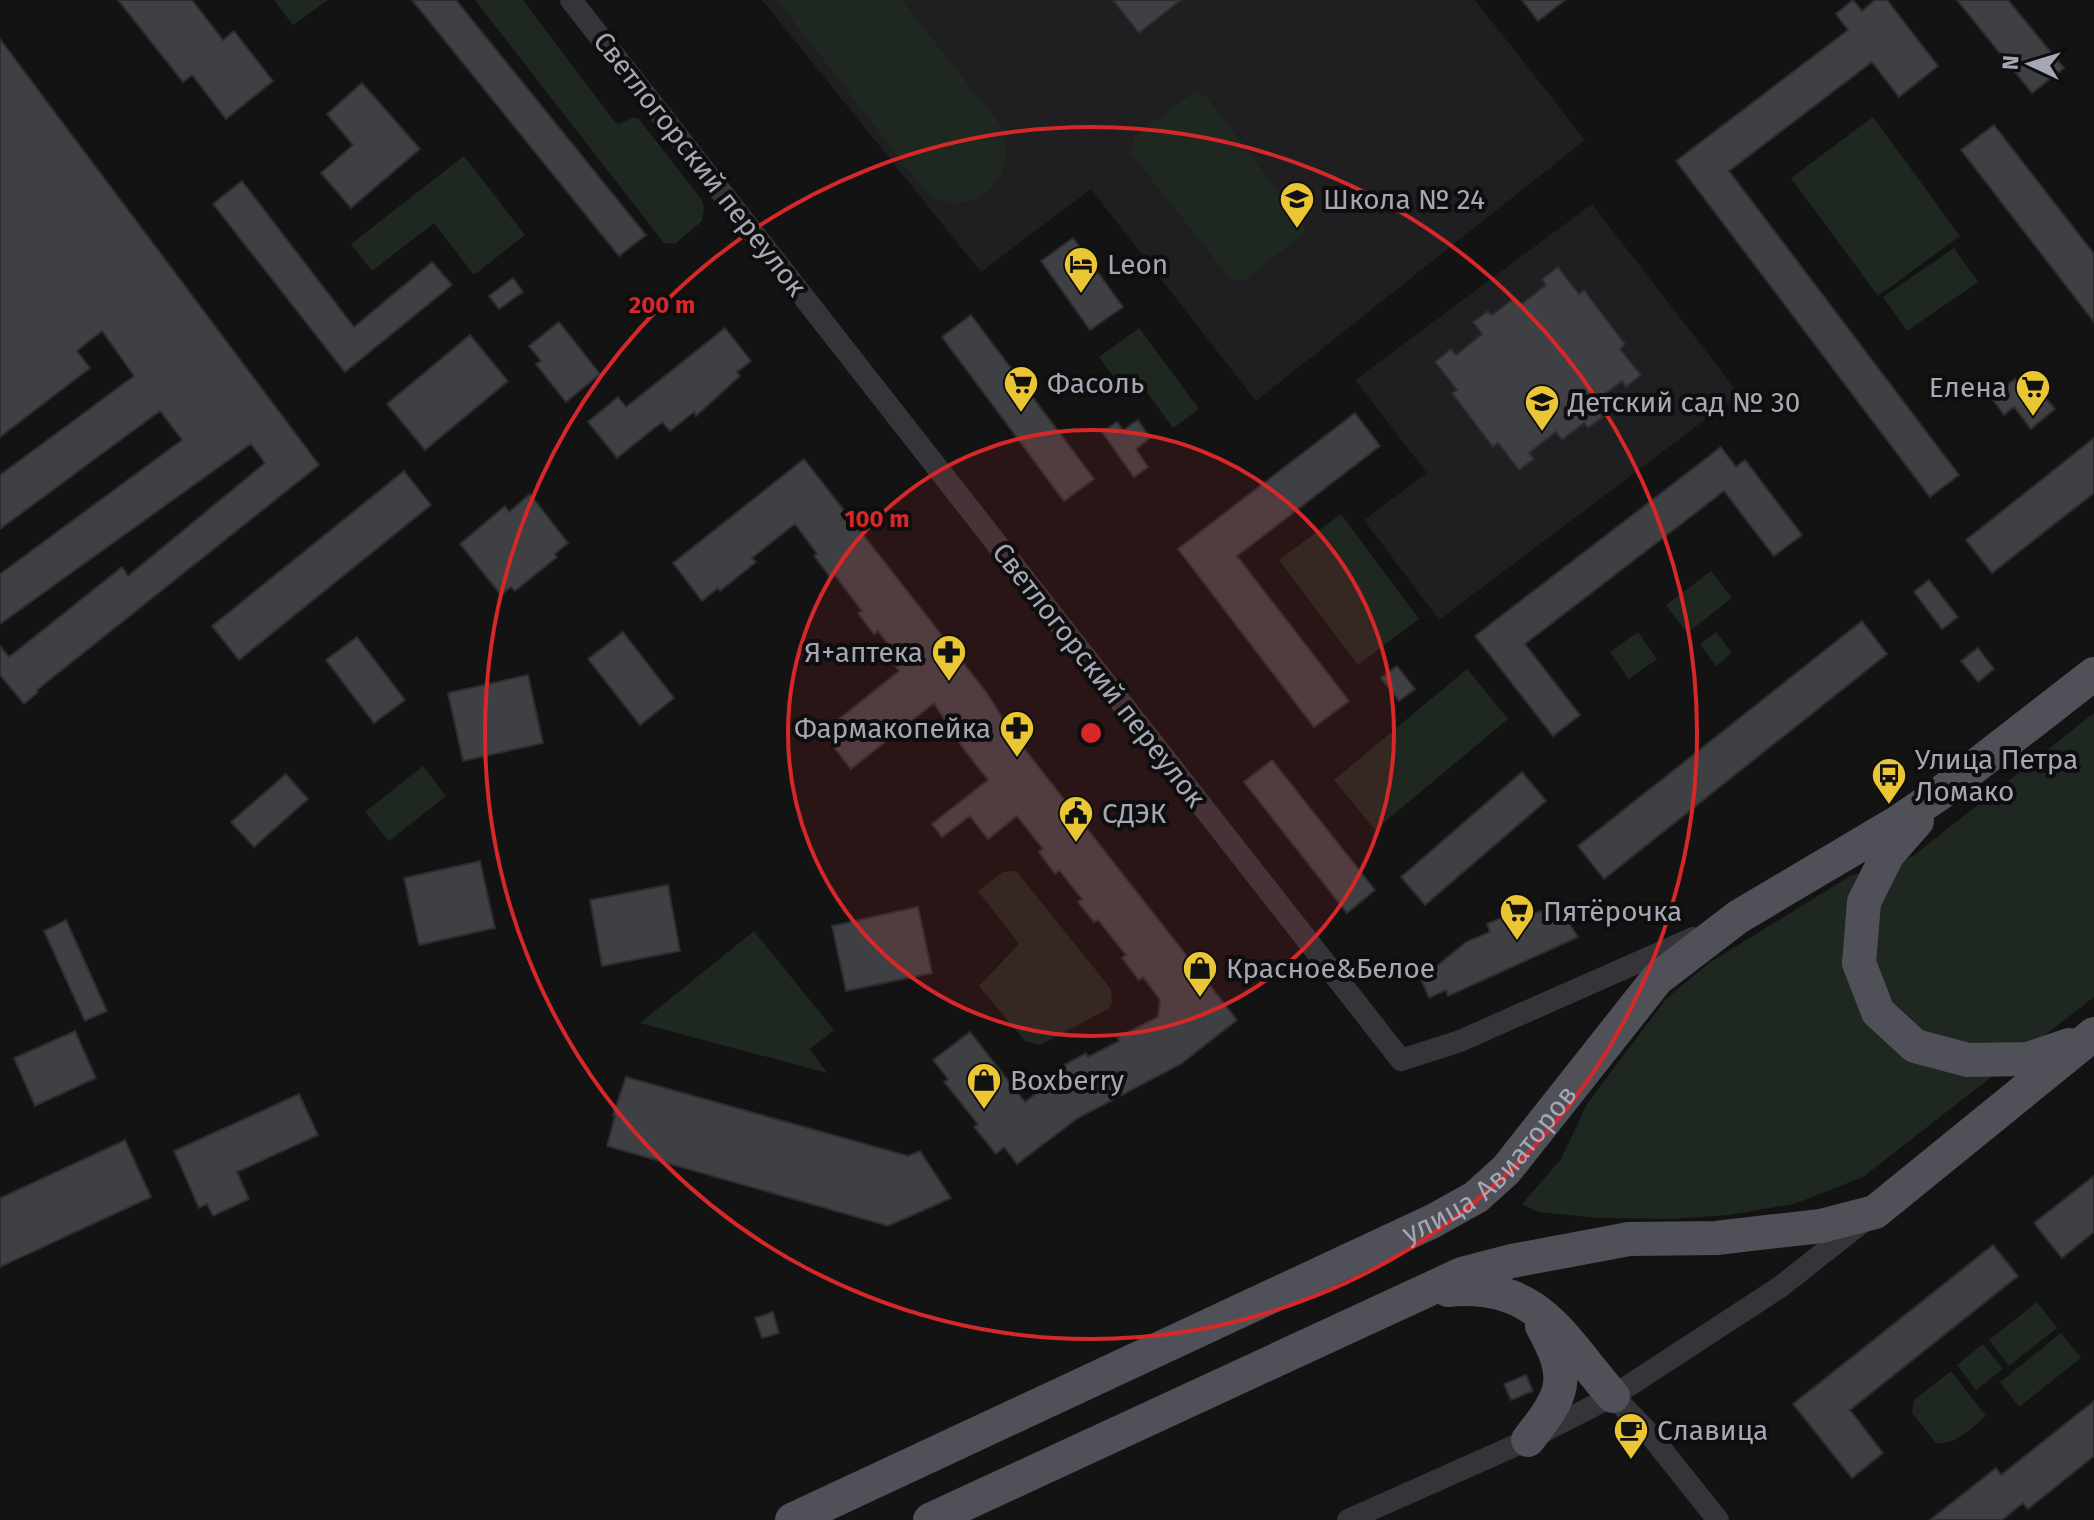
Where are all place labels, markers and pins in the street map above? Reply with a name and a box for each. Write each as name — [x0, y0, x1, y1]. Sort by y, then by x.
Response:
school or university icon: Школа № 24 — [1278, 180, 1316, 230]
place label: Школа № 24 — [1323, 183, 1485, 216]
hotel icon: Leon — [1062, 245, 1100, 295]
place label: Leon — [1107, 248, 1168, 281]
supermarket icon: Фасоль — [1002, 364, 1040, 414]
place label: Фасоль — [1047, 367, 1144, 400]
supermarket icon: Елена — [2014, 368, 2052, 418]
place label: Елена — [1929, 371, 2007, 404]
school or university icon: Детский сад № 30 — [1523, 383, 1561, 433]
place label: Детский сад № 30 — [1567, 386, 1800, 419]
pharmacy icon: Я+аптека — [930, 633, 968, 683]
place label: Я+аптека — [804, 636, 923, 669]
pharmacy icon: Фармакопейка — [998, 709, 1036, 759]
place label: Фармакопейка — [794, 712, 991, 745]
centre of rings — [1077, 719, 1105, 747]
place label: Улица Петра Ломако — [1915, 743, 2078, 808]
bus stop icon: Улица Петра Ломако — [1870, 756, 1908, 806]
public building icon: СДЭК — [1057, 794, 1095, 844]
place label: СДЭК — [1102, 797, 1167, 830]
supermarket icon: Пятёрочка — [1498, 892, 1536, 942]
place label: Пятёрочка — [1543, 895, 1682, 928]
shop icon: Красное&Белое — [1181, 949, 1219, 999]
place label: Красное&Белое — [1226, 952, 1435, 985]
shop icon: Boxberry — [965, 1061, 1003, 1111]
place label: Boxberry — [1010, 1064, 1124, 1097]
cafe icon: Славица — [1612, 1411, 1650, 1461]
place label: Славица — [1657, 1414, 1768, 1447]

